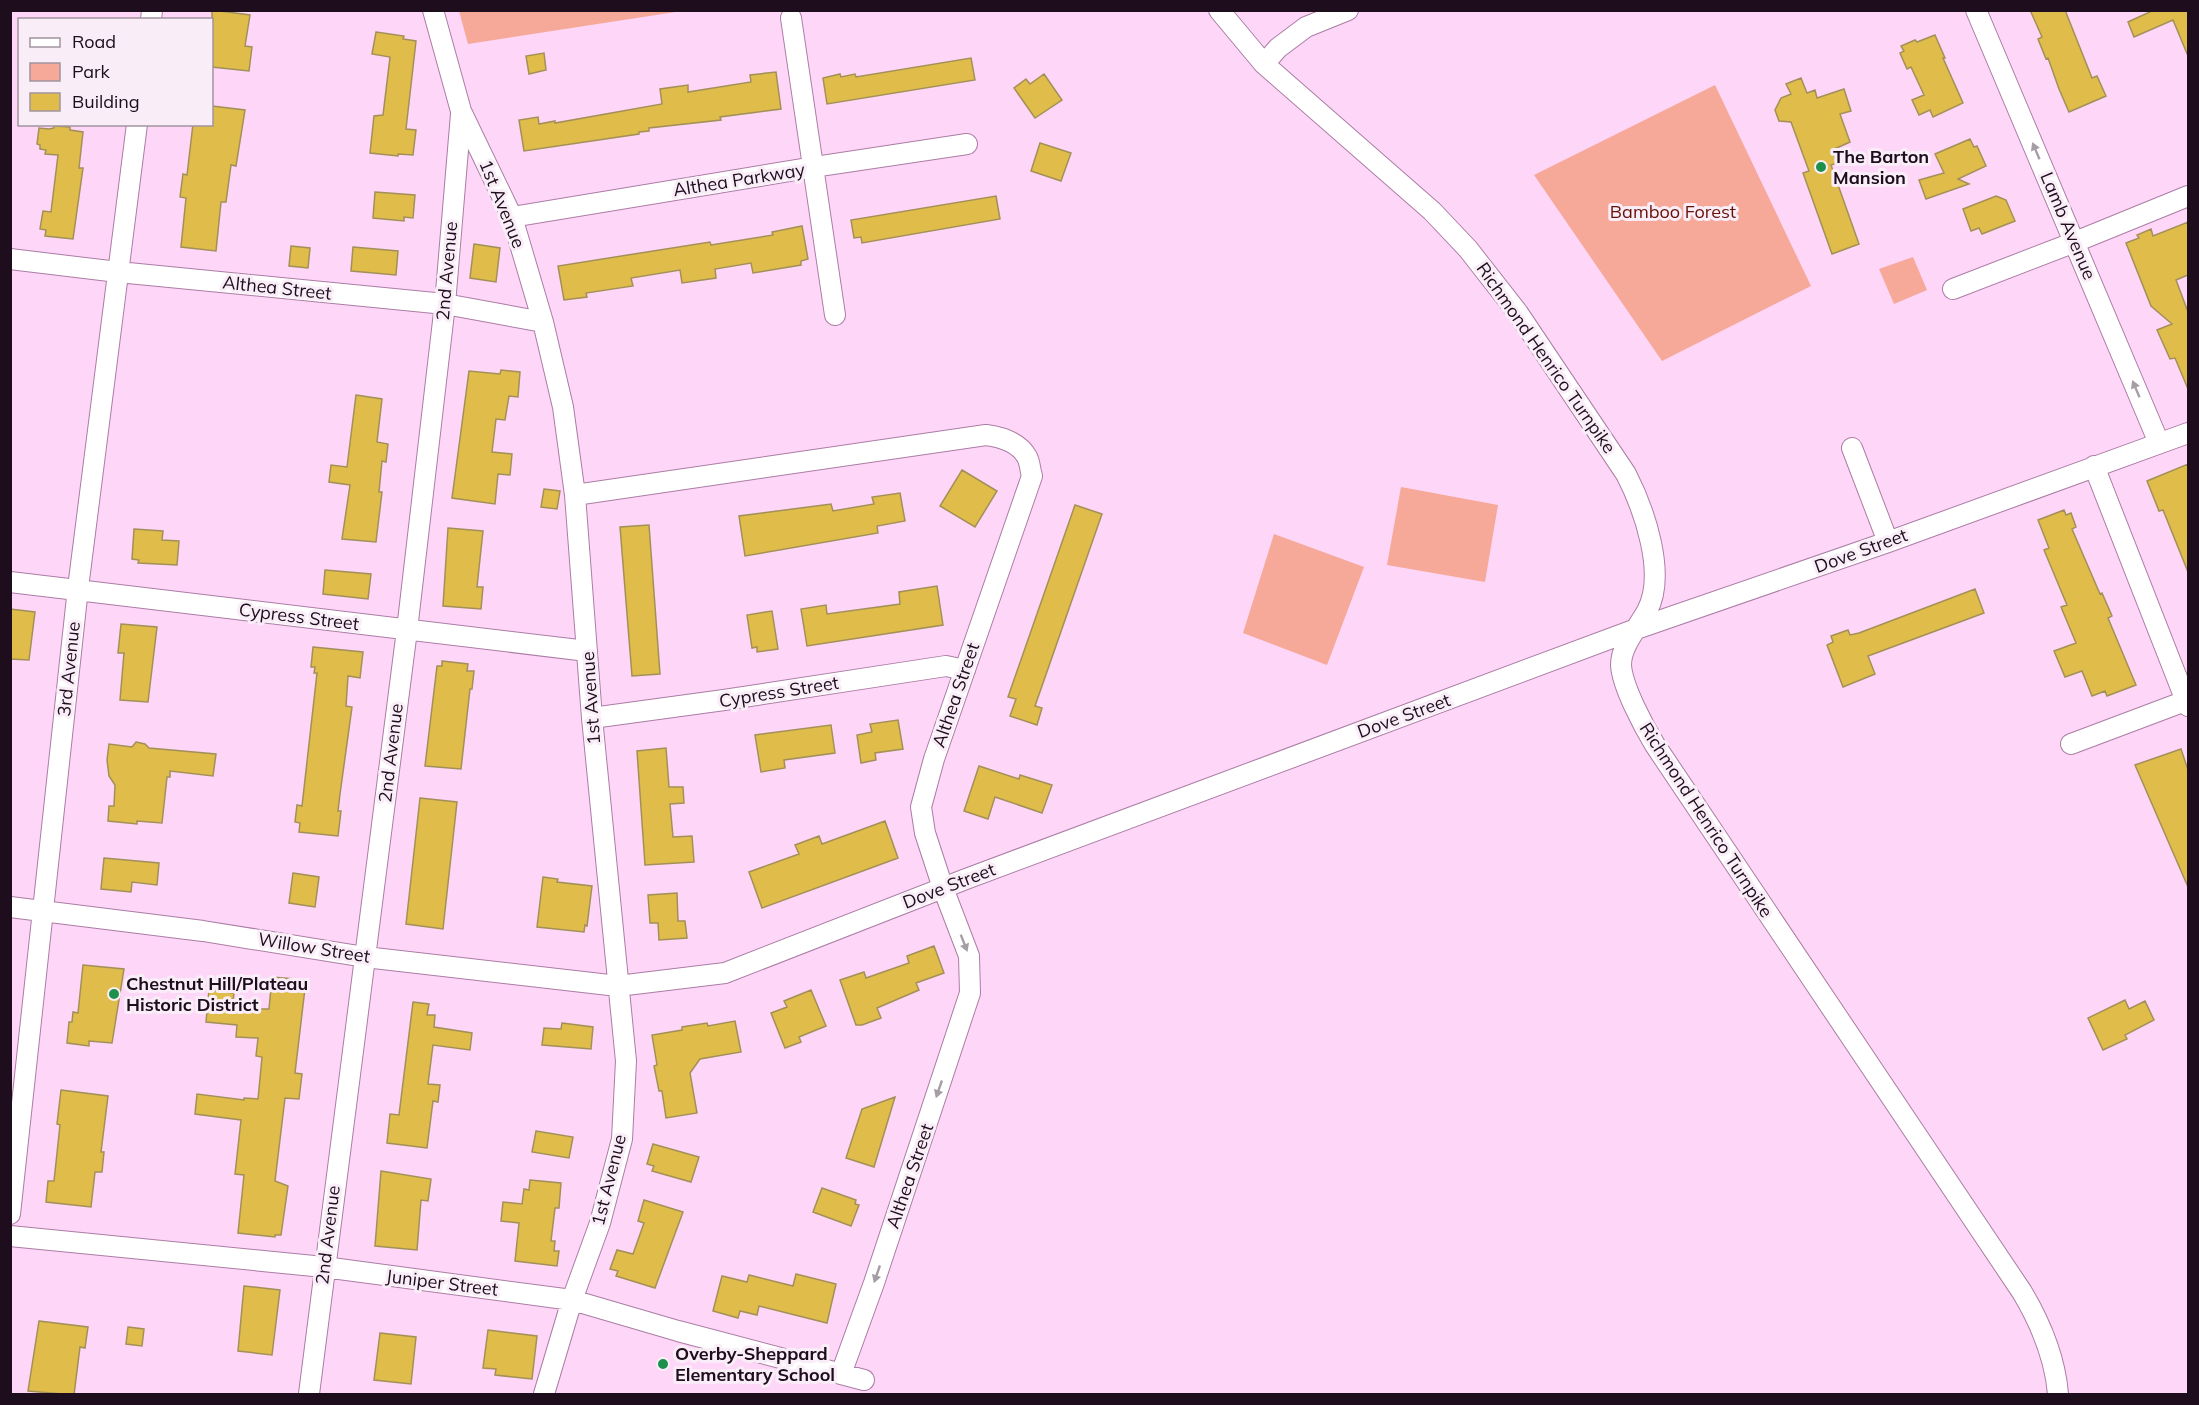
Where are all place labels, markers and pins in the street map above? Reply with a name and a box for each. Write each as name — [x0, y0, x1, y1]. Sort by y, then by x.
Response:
place label: The Barton Mansion — [1833, 145, 1929, 189]
marker: The Barton Mansion — [1814, 160, 1828, 174]
place label: Chestnut Hill/Plateau Historic District — [126, 972, 308, 1016]
marker: Chestnut Hill/Plateau Historic District — [107, 987, 121, 1001]
place label: Overby-Sheppard Elementary School — [675, 1342, 835, 1386]
marker: Overby-Sheppard Elementary School — [656, 1357, 670, 1371]

